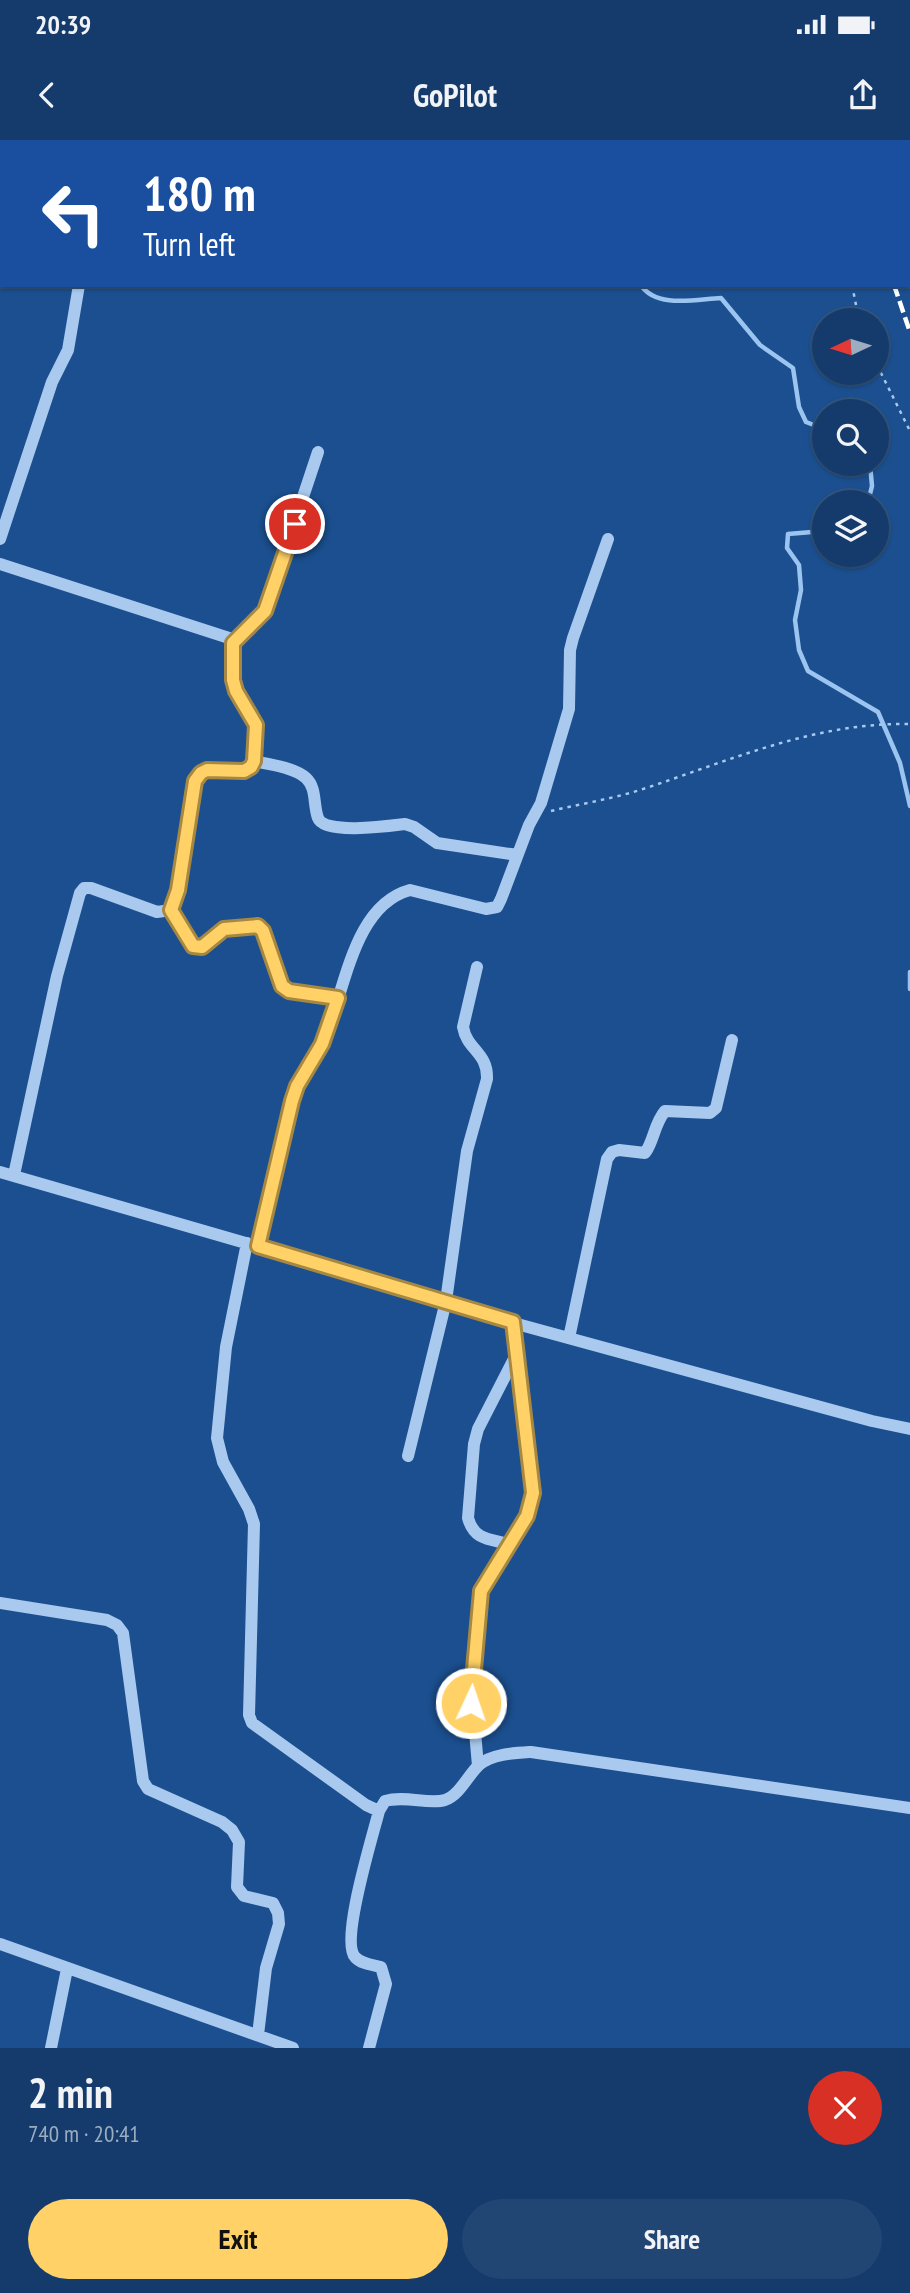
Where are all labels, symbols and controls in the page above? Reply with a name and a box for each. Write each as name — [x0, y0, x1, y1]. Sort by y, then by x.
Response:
text: 20:39 — [35, 8, 91, 41]
text: GoPilot — [413, 74, 497, 116]
icon: back — [28, 76, 66, 114]
icon: share — [844, 76, 882, 114]
text: 180 m — [143, 161, 256, 225]
icon: left — [28, 168, 119, 259]
text: Turn left — [143, 223, 235, 265]
north arrow — [812, 308, 889, 385]
map controls — [812, 308, 889, 567]
button: search — [812, 399, 889, 476]
button: layers — [812, 490, 889, 567]
pin — [265, 494, 325, 554]
icon: arrive — [276, 505, 314, 543]
position arrow — [434, 1666, 508, 1740]
text: 2 min — [28, 2065, 113, 2120]
button: close — [808, 2071, 882, 2145]
text: 740 m · 20:41 — [28, 2119, 140, 2148]
button: Exit — [28, 2199, 448, 2279]
button: Share — [462, 2199, 882, 2279]

